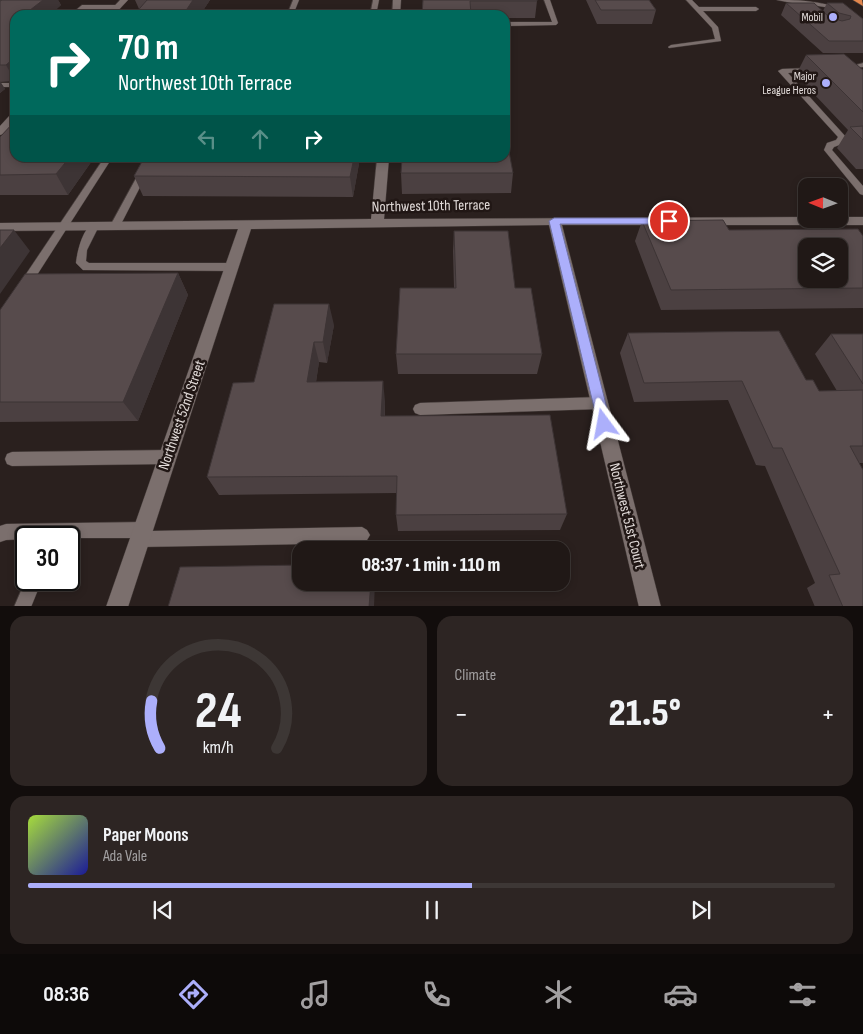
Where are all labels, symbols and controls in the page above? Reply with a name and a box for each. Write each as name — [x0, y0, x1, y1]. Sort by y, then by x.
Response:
place label: Mobil — [801, 10, 823, 25]
marker: Mobil — [827, 11, 839, 23]
text: 70 m — [118, 27, 178, 70]
icon: right — [35, 30, 100, 95]
place label: Major League Heros — [762, 69, 817, 98]
text: Northwest 10th Terrace — [118, 70, 292, 97]
marker: Major League Heros — [820, 77, 832, 89]
icon: left — [193, 125, 221, 153]
icon: ahead — [246, 125, 274, 153]
icon: right — [299, 125, 327, 153]
north arrow — [798, 178, 848, 228]
map controls — [798, 178, 848, 288]
street label: Northwest 10th Terrace — [372, 195, 490, 217]
pin — [648, 200, 690, 242]
icon: arrive — [655, 207, 683, 235]
button: layers — [798, 238, 848, 288]
street label: Northwest 52nd Street — [154, 357, 210, 472]
position arrow — [577, 397, 629, 449]
street label: Northwest 51st Court — [605, 461, 649, 571]
speed limit sign: 30 — [15, 526, 80, 591]
text: 08:37 · 1 min · 110 m — [362, 554, 500, 577]
text: Climate — [455, 666, 496, 685]
text: 24 — [195, 680, 242, 743]
text: 21.5° — [609, 691, 681, 736]
text: − — [455, 698, 468, 731]
text: + — [821, 698, 835, 731]
text: km/h — [203, 737, 234, 758]
text: Paper Moons — [103, 824, 189, 847]
text: Ada Vale — [103, 847, 147, 866]
icon: previous — [149, 896, 177, 924]
icon: pause — [418, 896, 446, 924]
icon: next — [687, 896, 715, 924]
icon: directions — [176, 977, 211, 1012]
icon: music — [298, 977, 333, 1012]
icon: phone — [419, 977, 454, 1012]
icon: climate — [541, 977, 576, 1012]
icon: car — [663, 977, 698, 1012]
icon: filters — [785, 977, 820, 1012]
text: 08:36 — [43, 981, 89, 1008]

